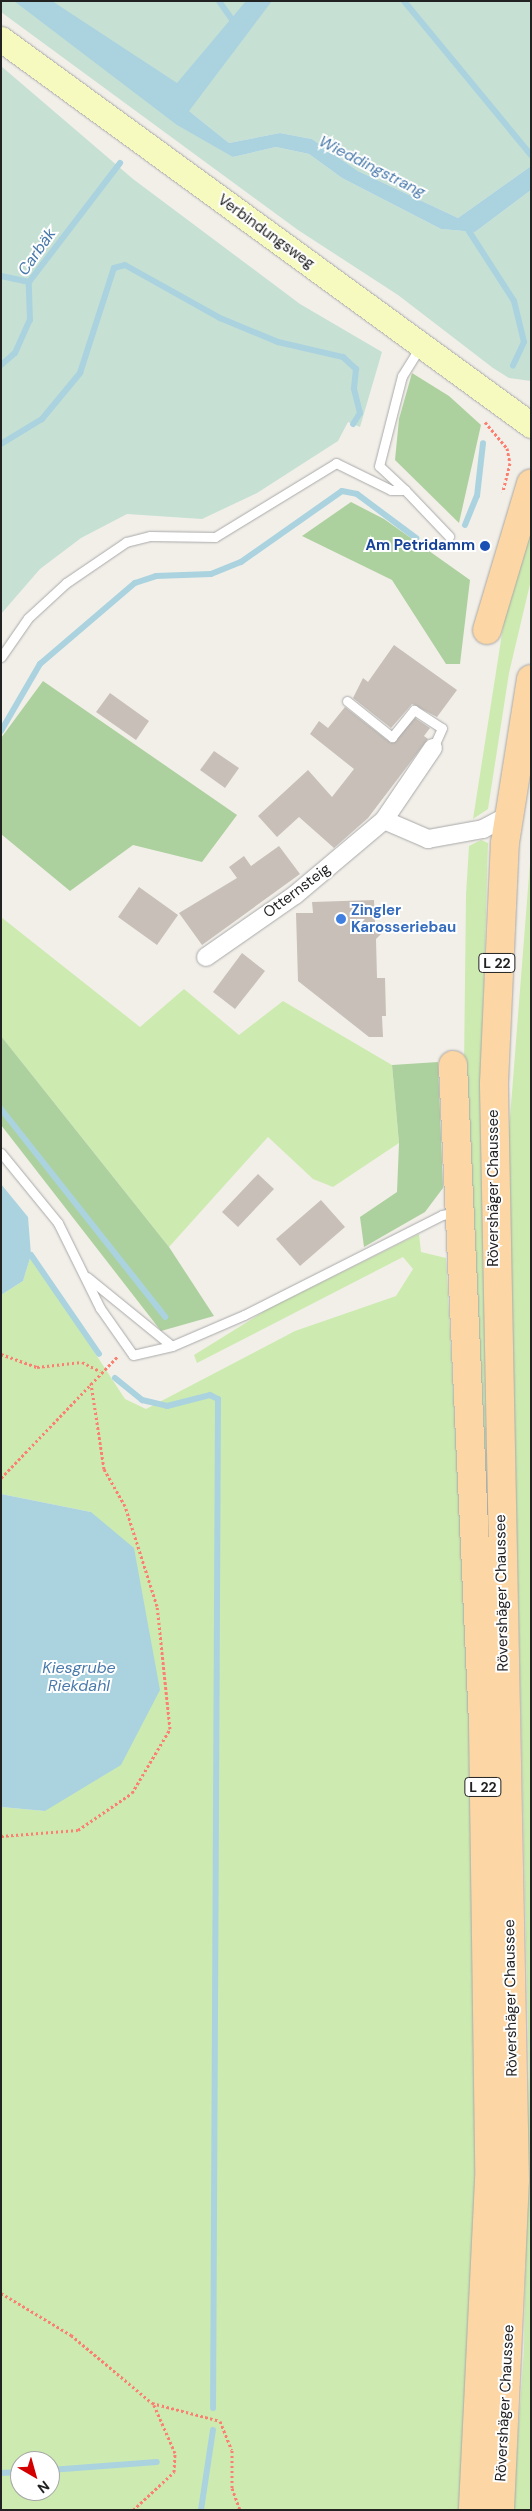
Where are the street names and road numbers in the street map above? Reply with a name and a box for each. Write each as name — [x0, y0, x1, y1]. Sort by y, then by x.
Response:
street label: Verbindungsweg — [214, 191, 318, 273]
street label: Otternsteig — [260, 860, 334, 922]
road number: L 22 — [478, 951, 516, 974]
street label: Rövershäger Chaussee — [485, 1109, 503, 1267]
street label: Rövershäger Chaussee — [492, 1514, 512, 1672]
road number: L 22 — [464, 1775, 502, 1798]
street label: Rövershäger Chaussee — [501, 1919, 521, 2077]
street label: Rövershäger Chaussee — [492, 2324, 518, 2482]

